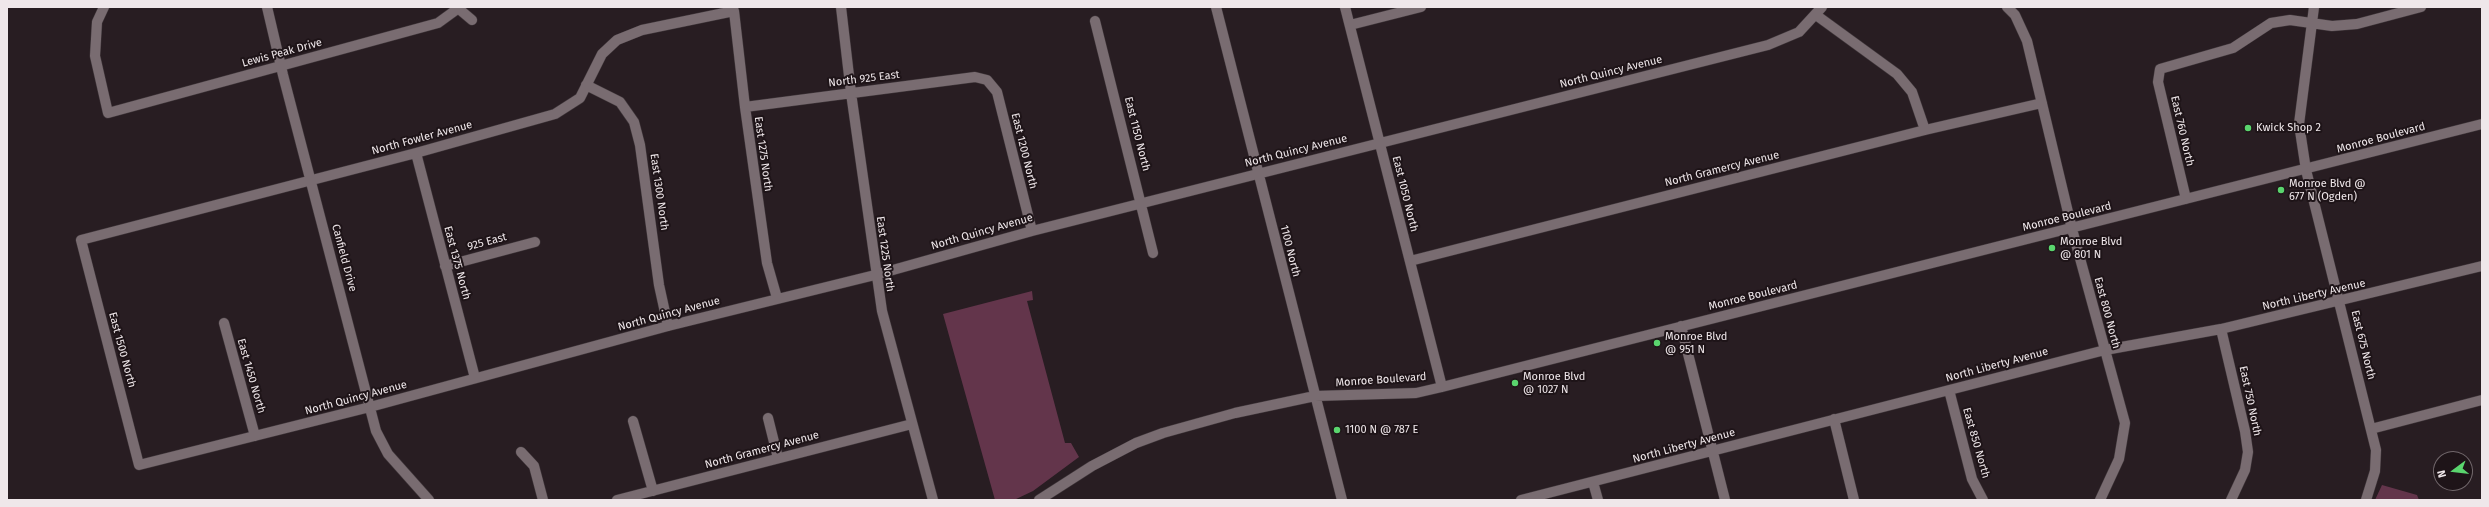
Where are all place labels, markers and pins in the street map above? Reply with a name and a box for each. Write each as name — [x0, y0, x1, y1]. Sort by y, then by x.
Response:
place label: Kwick Shop 2 — [2256, 121, 2321, 135]
marker: Kwick Shop 2 — [2243, 123, 2253, 133]
place label: Monroe Blvd @ 677 N (Ogden) — [2289, 177, 2366, 203]
marker: Monroe Blvd @ 677 N (Ogden) — [2276, 185, 2286, 195]
place label: Monroe Blvd @ 801 N — [2060, 235, 2122, 261]
marker: Monroe Blvd @ 801 N — [2047, 243, 2057, 253]
place label: Monroe Blvd @ 951 N — [1665, 330, 1727, 356]
marker: Monroe Blvd @ 951 N — [1652, 338, 1662, 348]
place label: Monroe Blvd @ 1027 N — [1523, 370, 1585, 396]
marker: Monroe Blvd @ 1027 N — [1510, 378, 1520, 388]
place label: 1100 N @ 787 E — [1345, 423, 1418, 437]
marker: 1100 N @ 787 E — [1332, 425, 1342, 435]

